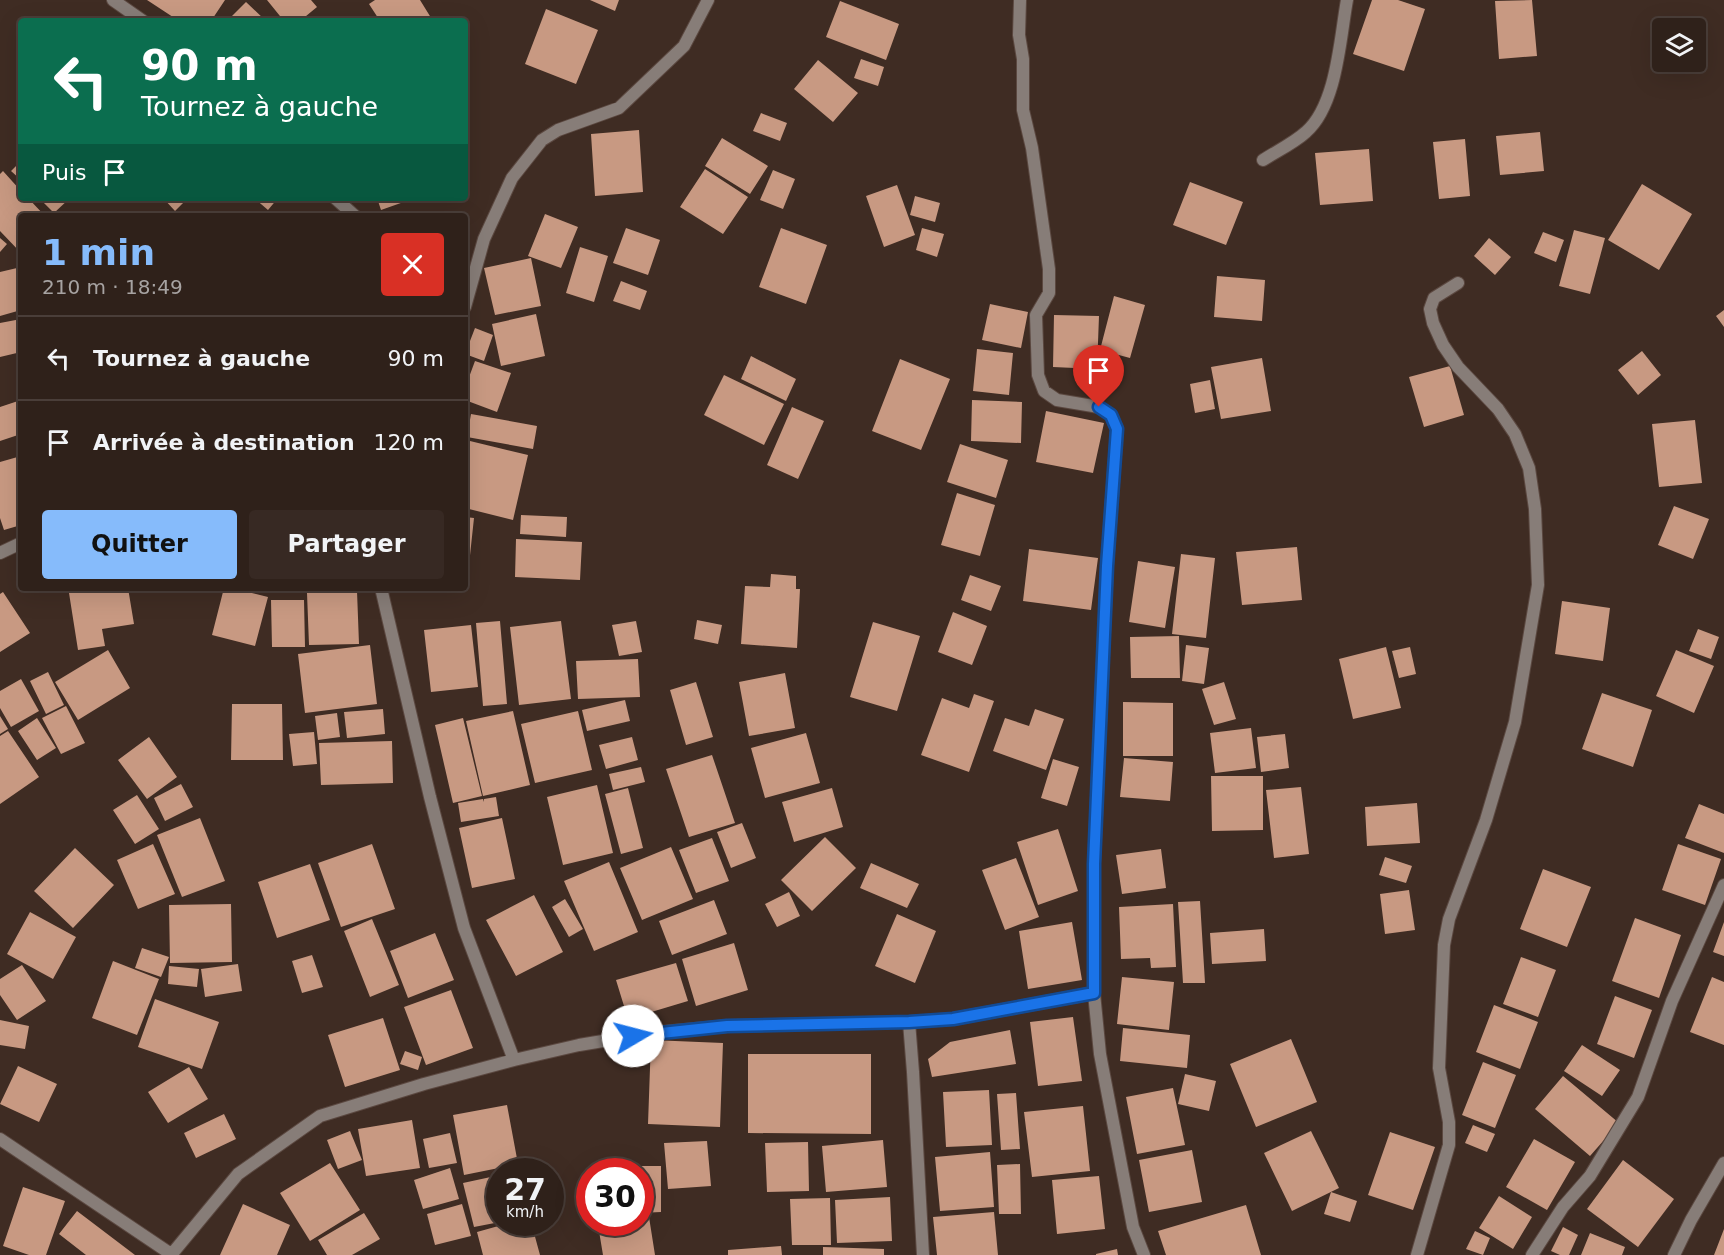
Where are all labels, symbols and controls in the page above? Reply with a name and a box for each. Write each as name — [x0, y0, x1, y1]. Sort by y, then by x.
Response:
map controls — [1652, 18, 1706, 72]
button: layers — [1652, 18, 1706, 72]
text: 90 m — [141, 41, 258, 90]
icon: left — [42, 42, 120, 120]
text: Tournez à gauche — [141, 91, 378, 122]
icon: arrive — [98, 156, 131, 189]
text: Puis — [42, 160, 86, 185]
text: 1 min — [42, 232, 155, 273]
button: close — [381, 233, 444, 296]
text: 210 m · 18:49 — [42, 275, 183, 299]
icon: left — [42, 342, 75, 375]
pin — [1073, 345, 1124, 407]
text: Tournez à gauche — [93, 346, 310, 371]
text: 90 m — [388, 346, 444, 371]
icon: arrive — [1082, 354, 1115, 387]
icon: arrive — [42, 426, 75, 459]
text: Arrivée à destination — [93, 430, 355, 455]
text: 120 m — [374, 430, 444, 455]
button: Quitter — [42, 510, 237, 579]
button: Partager — [249, 510, 444, 579]
position arrow — [601, 1004, 665, 1068]
speed limit sign: 30 — [576, 1158, 654, 1236]
text: 27 — [504, 1172, 546, 1207]
text: km/h — [506, 1203, 544, 1221]

